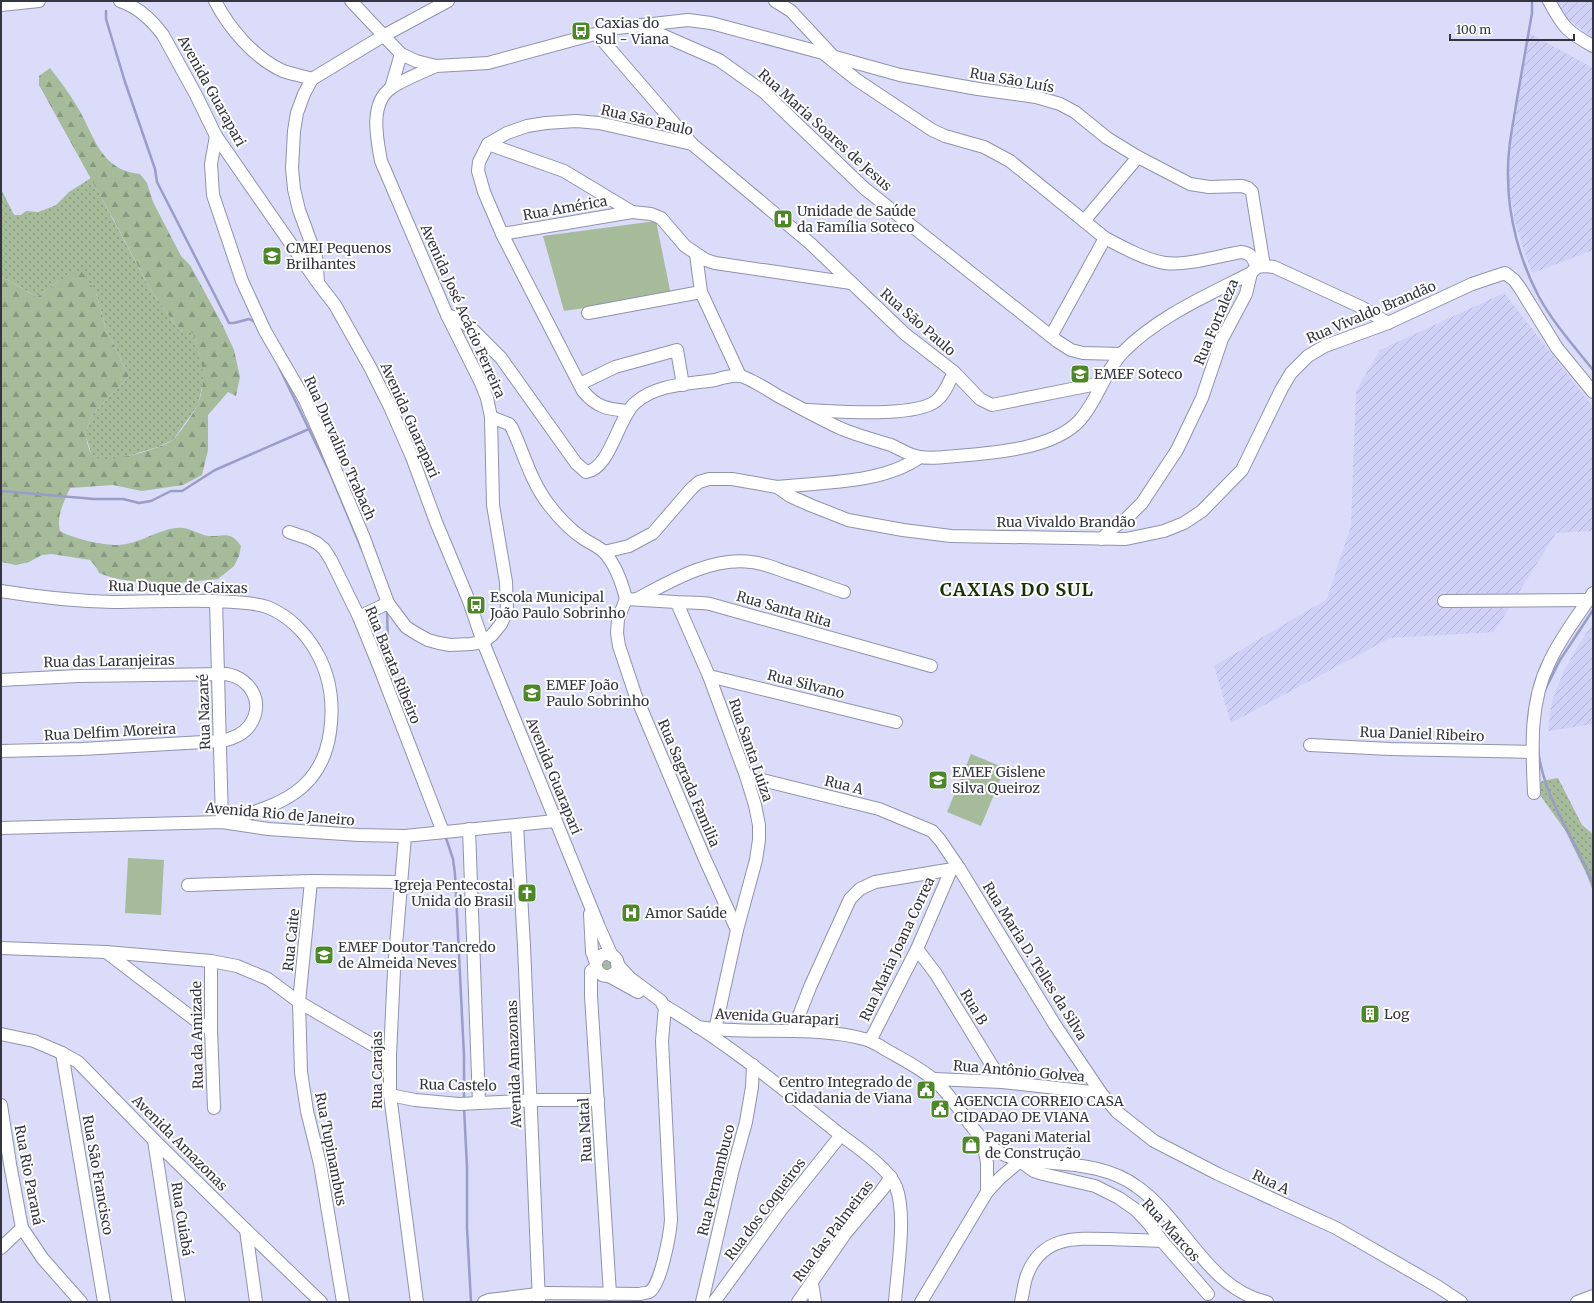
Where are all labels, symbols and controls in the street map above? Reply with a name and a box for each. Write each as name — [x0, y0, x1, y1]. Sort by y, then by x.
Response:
place label: Caxias do Sul - Viana — [595, 14, 670, 48]
scale bar — [1450, 16, 1574, 42]
bus stop icon: Caxias do Sul - Viana — [570, 20, 592, 42]
text: 100 m — [1456, 22, 1491, 37]
street label: Avenida Guarapari — [174, 31, 250, 150]
street label: Rua São Luís — [968, 64, 1056, 96]
street label: Rua Maria Soares de Jesus — [754, 65, 896, 195]
street label: Rua São Paulo — [599, 101, 695, 139]
street label: Rua América — [521, 192, 609, 224]
place label: Unidade de Saúde da Família Soteco — [797, 202, 916, 236]
hospital icon: Unidade de Saúde da Família Soteco — [772, 208, 794, 230]
street label: Avenida José Acácio Ferreira — [416, 220, 510, 401]
place label: CMEI Pequenos Brilhantes — [286, 239, 391, 273]
school or university icon: CMEI Pequenos Brilhantes — [261, 245, 283, 267]
street label: Rua Fortaleza — [1190, 276, 1242, 368]
street label: Rua Vivaldo Brandão — [1304, 277, 1438, 347]
street label: Rua São Paulo — [877, 284, 959, 360]
street label: Avenida Guarapari — [376, 359, 444, 481]
school or university icon: EMEF Soteco — [1069, 363, 1091, 385]
place label: EMEF Soteco — [1094, 365, 1182, 383]
street label: Rua Durvalino Trabach — [300, 373, 380, 523]
street label: Rua Vivaldo Brandão — [996, 513, 1136, 531]
street label: Rua Duque de Caixas — [108, 577, 248, 597]
district label: CAXIAS DO SUL — [940, 578, 1094, 601]
street label: Rua Santa Rita — [735, 587, 834, 631]
place label: Escola Municipal João Paulo Sobrinho — [489, 588, 625, 622]
bus stop icon: Escola Municipal João Paulo Sobrinho — [465, 594, 487, 616]
street label: Rua Barata Ribeiro — [361, 604, 425, 726]
street label: Rua das Laranjeiras — [43, 651, 175, 671]
street label: Rua Silvano — [766, 666, 846, 702]
street label: Rua Nazaré — [194, 674, 214, 750]
place label: EMEF João Paulo Sobrinho — [546, 676, 649, 710]
school or university icon: EMEF João Paulo Sobrinho — [521, 682, 543, 704]
street label: Rua Santa Luiza — [725, 696, 777, 804]
street label: Avenida Guarapari — [522, 714, 586, 837]
street label: Rua Sagrada Familia — [654, 716, 724, 850]
street label: Rua Delfim Moreira — [44, 720, 177, 744]
street label: Rua Daniel Ribeiro — [1359, 723, 1485, 745]
place label: EMEF Gislene Silva Queiroz — [952, 763, 1045, 797]
school or university icon: EMEF Gislene Silva Queiroz — [927, 769, 949, 791]
street label: Rua A — [823, 772, 865, 798]
street label: Avenida Rio de Janeiro — [204, 798, 355, 829]
street label: Rua Maria Joana Correa — [856, 874, 939, 1024]
place label: Igreja Pentecostal Unida do Brasil — [394, 876, 514, 910]
street label: Rua Maria D. Telles da Silva — [979, 879, 1091, 1044]
church icon: Igreja Pentecostal Unida do Brasil — [516, 882, 538, 904]
hospital icon: Amor Saúde — [620, 902, 642, 924]
place label: Amor Saúde — [644, 904, 727, 922]
street label: Rua Caite — [279, 908, 303, 972]
place label: EMEF Doutor Tancredo de Almeida Neves — [338, 938, 496, 972]
school or university icon: EMEF Doutor Tancredo de Almeida Neves — [313, 944, 335, 966]
street label: Rua da Amizade — [187, 981, 207, 1089]
street label: Rua B — [956, 986, 992, 1028]
street label: Avenida Amazonas — [503, 1000, 525, 1129]
building icon: Log — [1359, 1003, 1381, 1025]
street label: Avenida Guarapari — [713, 1005, 840, 1029]
place label: Log — [1384, 1005, 1410, 1023]
street label: Rua Carajas — [368, 1031, 386, 1109]
street label: Rua Antônio Golvea — [952, 1056, 1086, 1086]
place label: Centro Integrado de Cidadania de Viana — [779, 1073, 912, 1107]
street label: Rua Castelo — [419, 1075, 497, 1095]
public building icon: Centro Integrado de Cidadania de Viana — [915, 1079, 937, 1101]
street label: Avenida Amazonas — [128, 1091, 232, 1195]
street label: Rua Tupinambus — [311, 1091, 351, 1207]
place label: AGENCIA CORREIO CASA CIDADAO DE VIANA — [953, 1092, 1124, 1126]
street label: Rua Natal — [574, 1097, 596, 1163]
public building icon: AGENCIA CORREIO CASA CIDADAO DE VIANA — [929, 1098, 951, 1120]
street label: Rua São Francisco — [79, 1114, 117, 1236]
street label: Rua Pernambuco — [693, 1122, 739, 1238]
street label: Rua Rio Paraná — [10, 1123, 48, 1227]
place label: Pagani Material de Construção — [985, 1128, 1092, 1162]
shop icon: Pagani Material de Construção — [960, 1134, 982, 1156]
street label: Rua dos Coqueiros — [721, 1154, 809, 1264]
street label: Rua A — [1250, 1166, 1293, 1198]
street label: Rua das Palmeiras — [789, 1177, 877, 1285]
street label: Rua Cuiabá — [167, 1181, 197, 1258]
street label: Rua Marcos — [1138, 1195, 1204, 1265]

